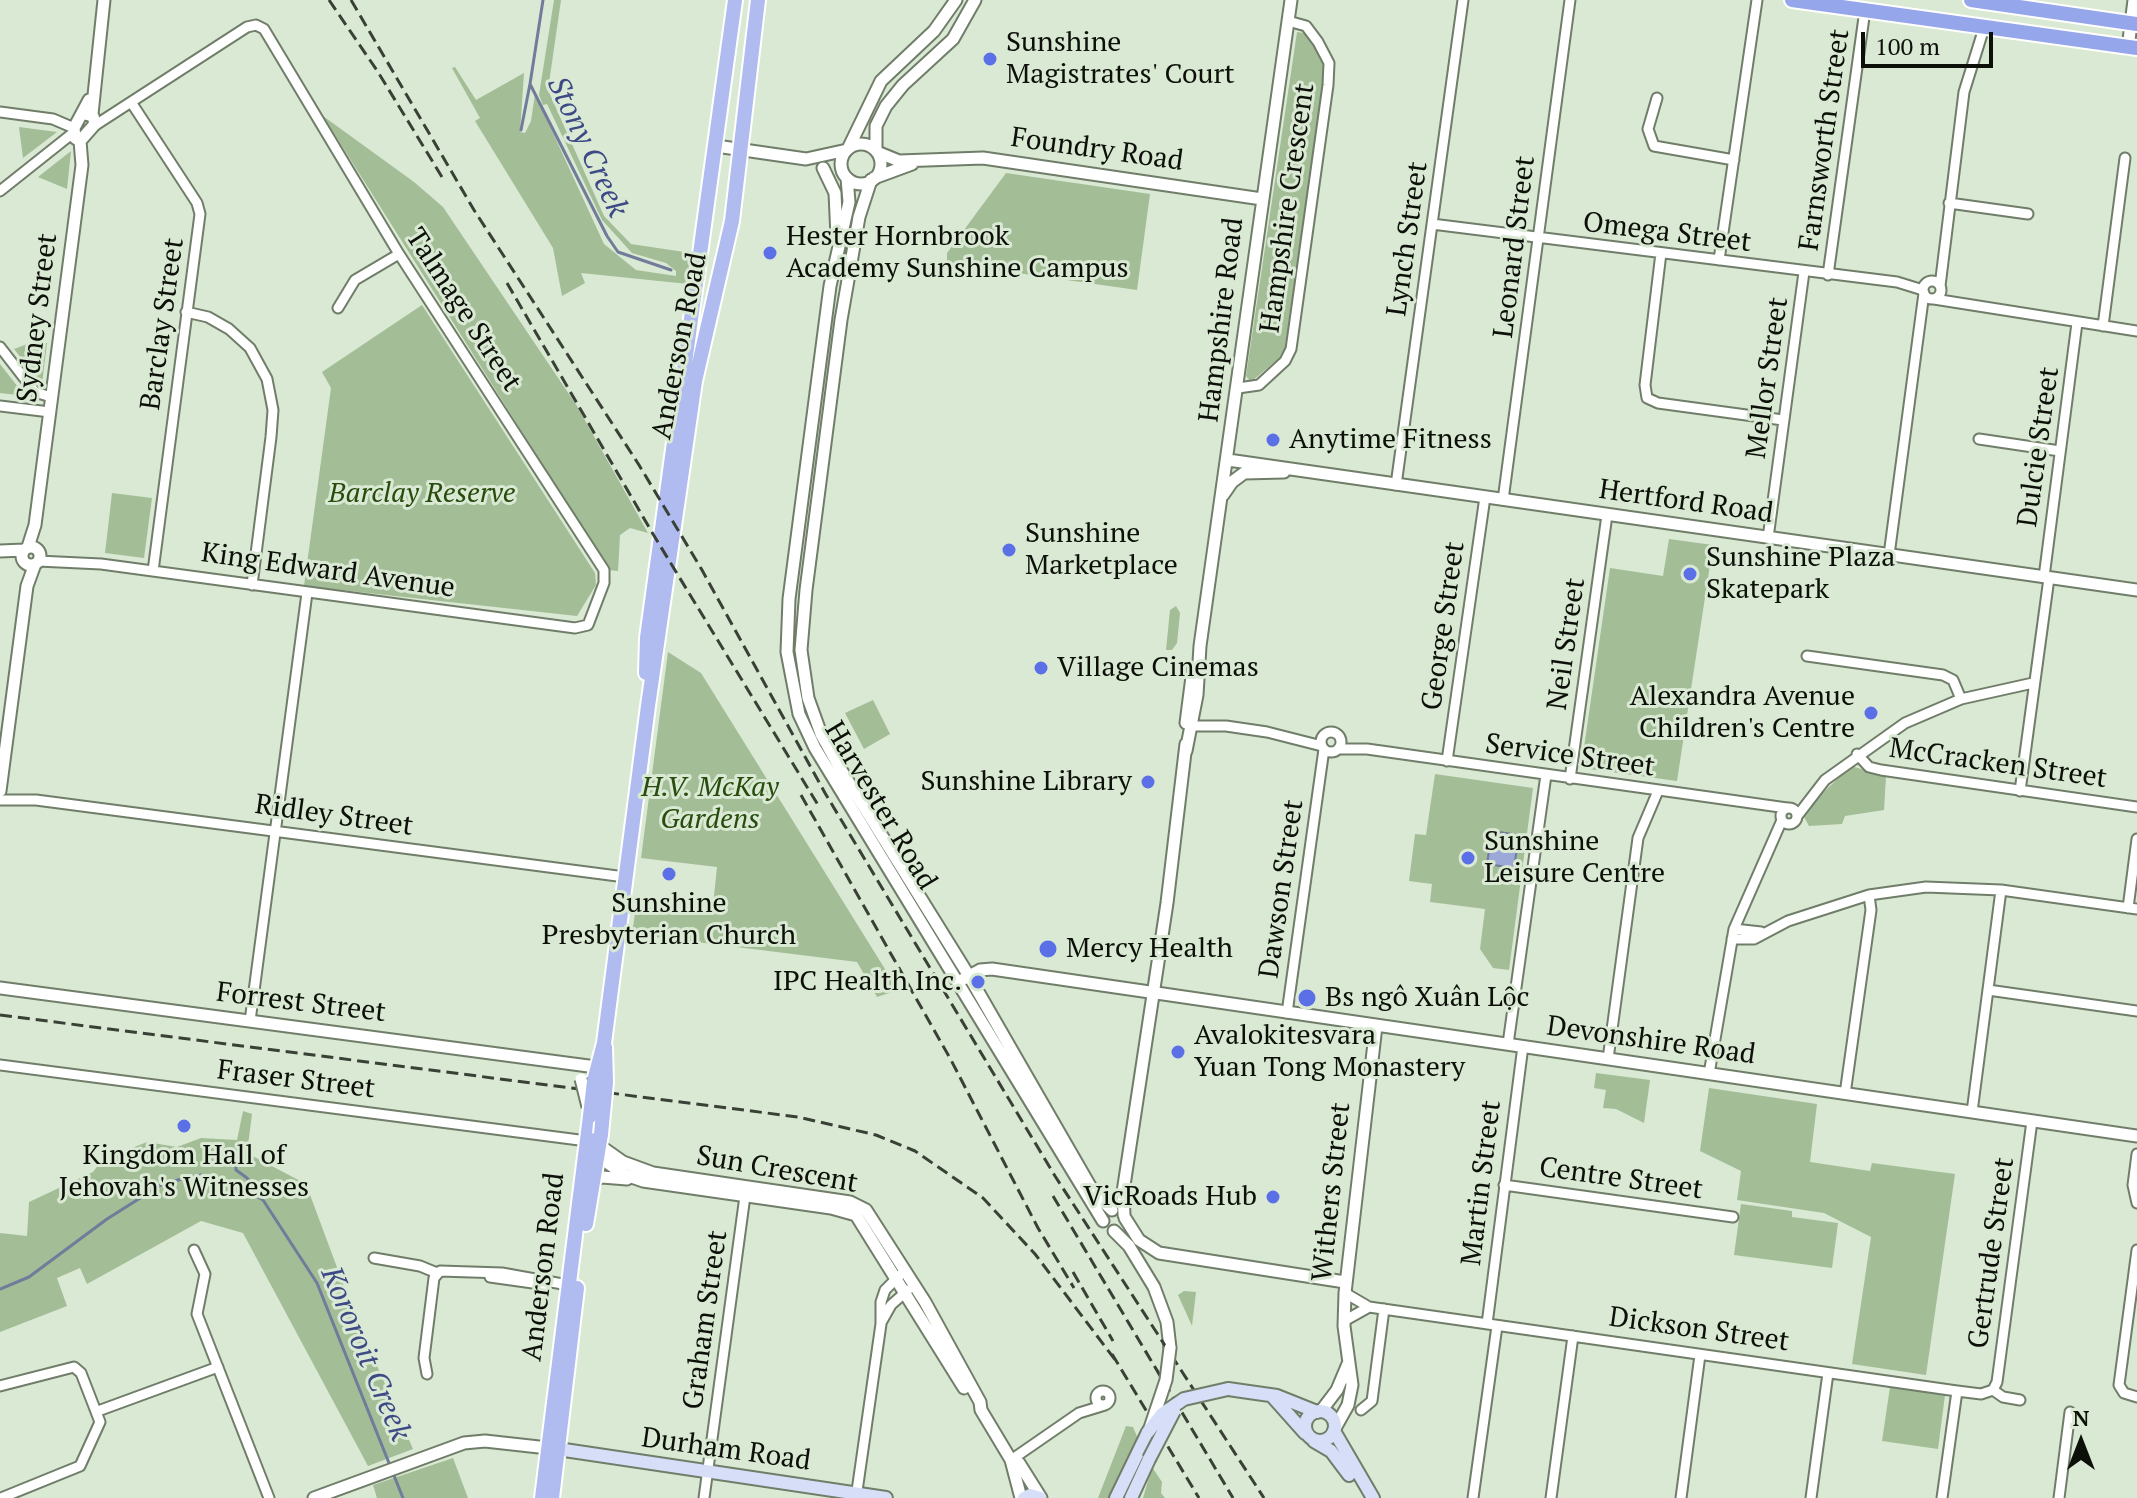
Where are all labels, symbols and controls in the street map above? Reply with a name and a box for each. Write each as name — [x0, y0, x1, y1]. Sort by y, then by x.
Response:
scale bar — [1865, 16, 1997, 66]
place label: Sunshine Magistrates' Court — [1006, 26, 1235, 92]
street label: Farnsworth Street — [1793, 27, 1857, 253]
text: 100 m — [1875, 30, 1940, 62]
marker: Sunshine Magistrates' Court — [981, 50, 999, 68]
water label: Stony Creek — [539, 71, 635, 223]
street label: Hampshire Crescent — [1254, 81, 1322, 335]
street label: Foundry Road — [1009, 121, 1185, 179]
street label: Leonard Street — [1487, 154, 1543, 340]
street label: Lynch Street — [1381, 160, 1435, 318]
street label: Omega Street — [1581, 206, 1753, 260]
street label: Hampshire Road — [1193, 216, 1251, 424]
place label: Hester Hornbrook Academy Sunshine Campus — [786, 220, 1129, 286]
street label: Talmage Street — [398, 222, 528, 398]
street label: Sydney Street — [11, 231, 65, 405]
street label: Barclay Street — [134, 236, 192, 412]
marker: Hester Hornbrook Academy Sunshine Campus — [761, 244, 779, 262]
street label: Anderson Road — [645, 250, 715, 442]
street label: Mellor Street — [1740, 295, 1796, 461]
street label: Dulcie Street — [2011, 365, 2067, 529]
place label: Anytime Fitness — [1289, 423, 1492, 457]
marker: Anytime Fitness — [1264, 431, 1282, 449]
street label: Hertford Road — [1597, 473, 1775, 531]
park label: Barclay Reserve — [329, 477, 515, 511]
place label: Sunshine Marketplace — [1025, 517, 1178, 583]
street label: King Edward Avenue — [199, 537, 457, 605]
street label: George Street — [1416, 540, 1472, 712]
marker: Sunshine Marketplace — [1000, 541, 1018, 559]
place label: Sunshine Plaza Skatepark — [1706, 541, 1895, 607]
marker: Sunshine Plaza Skatepark — [1681, 565, 1699, 583]
street label: Neil Street — [1541, 576, 1593, 712]
place label: Village Cinemas — [1057, 651, 1259, 685]
marker: Village Cinemas — [1032, 659, 1050, 677]
place label: Alexandra Avenue Children's Centre — [1630, 680, 1855, 746]
marker: Alexandra Avenue Children's Centre — [1862, 704, 1880, 722]
street label: Harvester Road — [817, 716, 943, 896]
street label: Service Street — [1483, 727, 1657, 785]
street label: McCracken Street — [1887, 732, 2109, 796]
place label: Sunshine Library — [920, 765, 1132, 799]
park label: H.V. McKay Gardens — [641, 771, 779, 837]
marker: Sunshine Library — [1139, 773, 1157, 791]
street label: Ridley Street — [253, 788, 415, 844]
street label: Dawson Street — [1253, 797, 1311, 981]
place label: Sunshine Leisure Centre — [1484, 825, 1665, 891]
marker: Sunshine Leisure Centre — [1459, 849, 1477, 867]
marker: Sunshine Presbyterian Church — [660, 865, 678, 883]
place label: Sunshine Presbyterian Church — [542, 887, 796, 953]
place label: Mercy Health — [1066, 932, 1233, 966]
marker: Mercy Health — [1037, 938, 1059, 960]
place label: IPC Health Inc. — [773, 965, 962, 999]
marker: IPC Health Inc. — [969, 973, 987, 991]
street label: Forrest Street — [214, 976, 388, 1030]
place label: Bs ngô Xuân Lộc — [1325, 981, 1530, 1015]
marker: Bs ngô Xuân Lộc — [1296, 987, 1318, 1009]
street label: Devonshire Road — [1545, 1010, 1757, 1072]
place label: Avalokitesvara Yuan Tong Monastery — [1194, 1019, 1465, 1085]
marker: Avalokitesvara Yuan Tong Monastery — [1169, 1043, 1187, 1061]
street label: Fraser Street — [215, 1054, 377, 1106]
street label: Martin Street — [1455, 1099, 1509, 1267]
street label: Withers Street — [1306, 1101, 1358, 1283]
marker: Kingdom Hall of Jehovah's Witnesses — [175, 1117, 193, 1135]
place label: Kingdom Hall of Jehovah's Witnesses — [59, 1139, 309, 1205]
street label: Sun Crescent — [694, 1139, 860, 1201]
street label: Centre Street — [1537, 1151, 1705, 1207]
street label: Gertrude Street — [1962, 1155, 2022, 1351]
street label: Anderson Road — [516, 1171, 572, 1363]
place label: VicRoads Hub — [1083, 1180, 1257, 1214]
marker: VicRoads Hub — [1264, 1188, 1282, 1206]
street label: Graham Street — [677, 1228, 735, 1412]
water label: Kororoit Creek — [312, 1262, 418, 1446]
street label: Dickson Street — [1607, 1301, 1791, 1359]
north arrow — [2041, 1402, 2121, 1482]
text: N — [2073, 1403, 2089, 1432]
street label: Durham Road — [639, 1421, 813, 1479]

